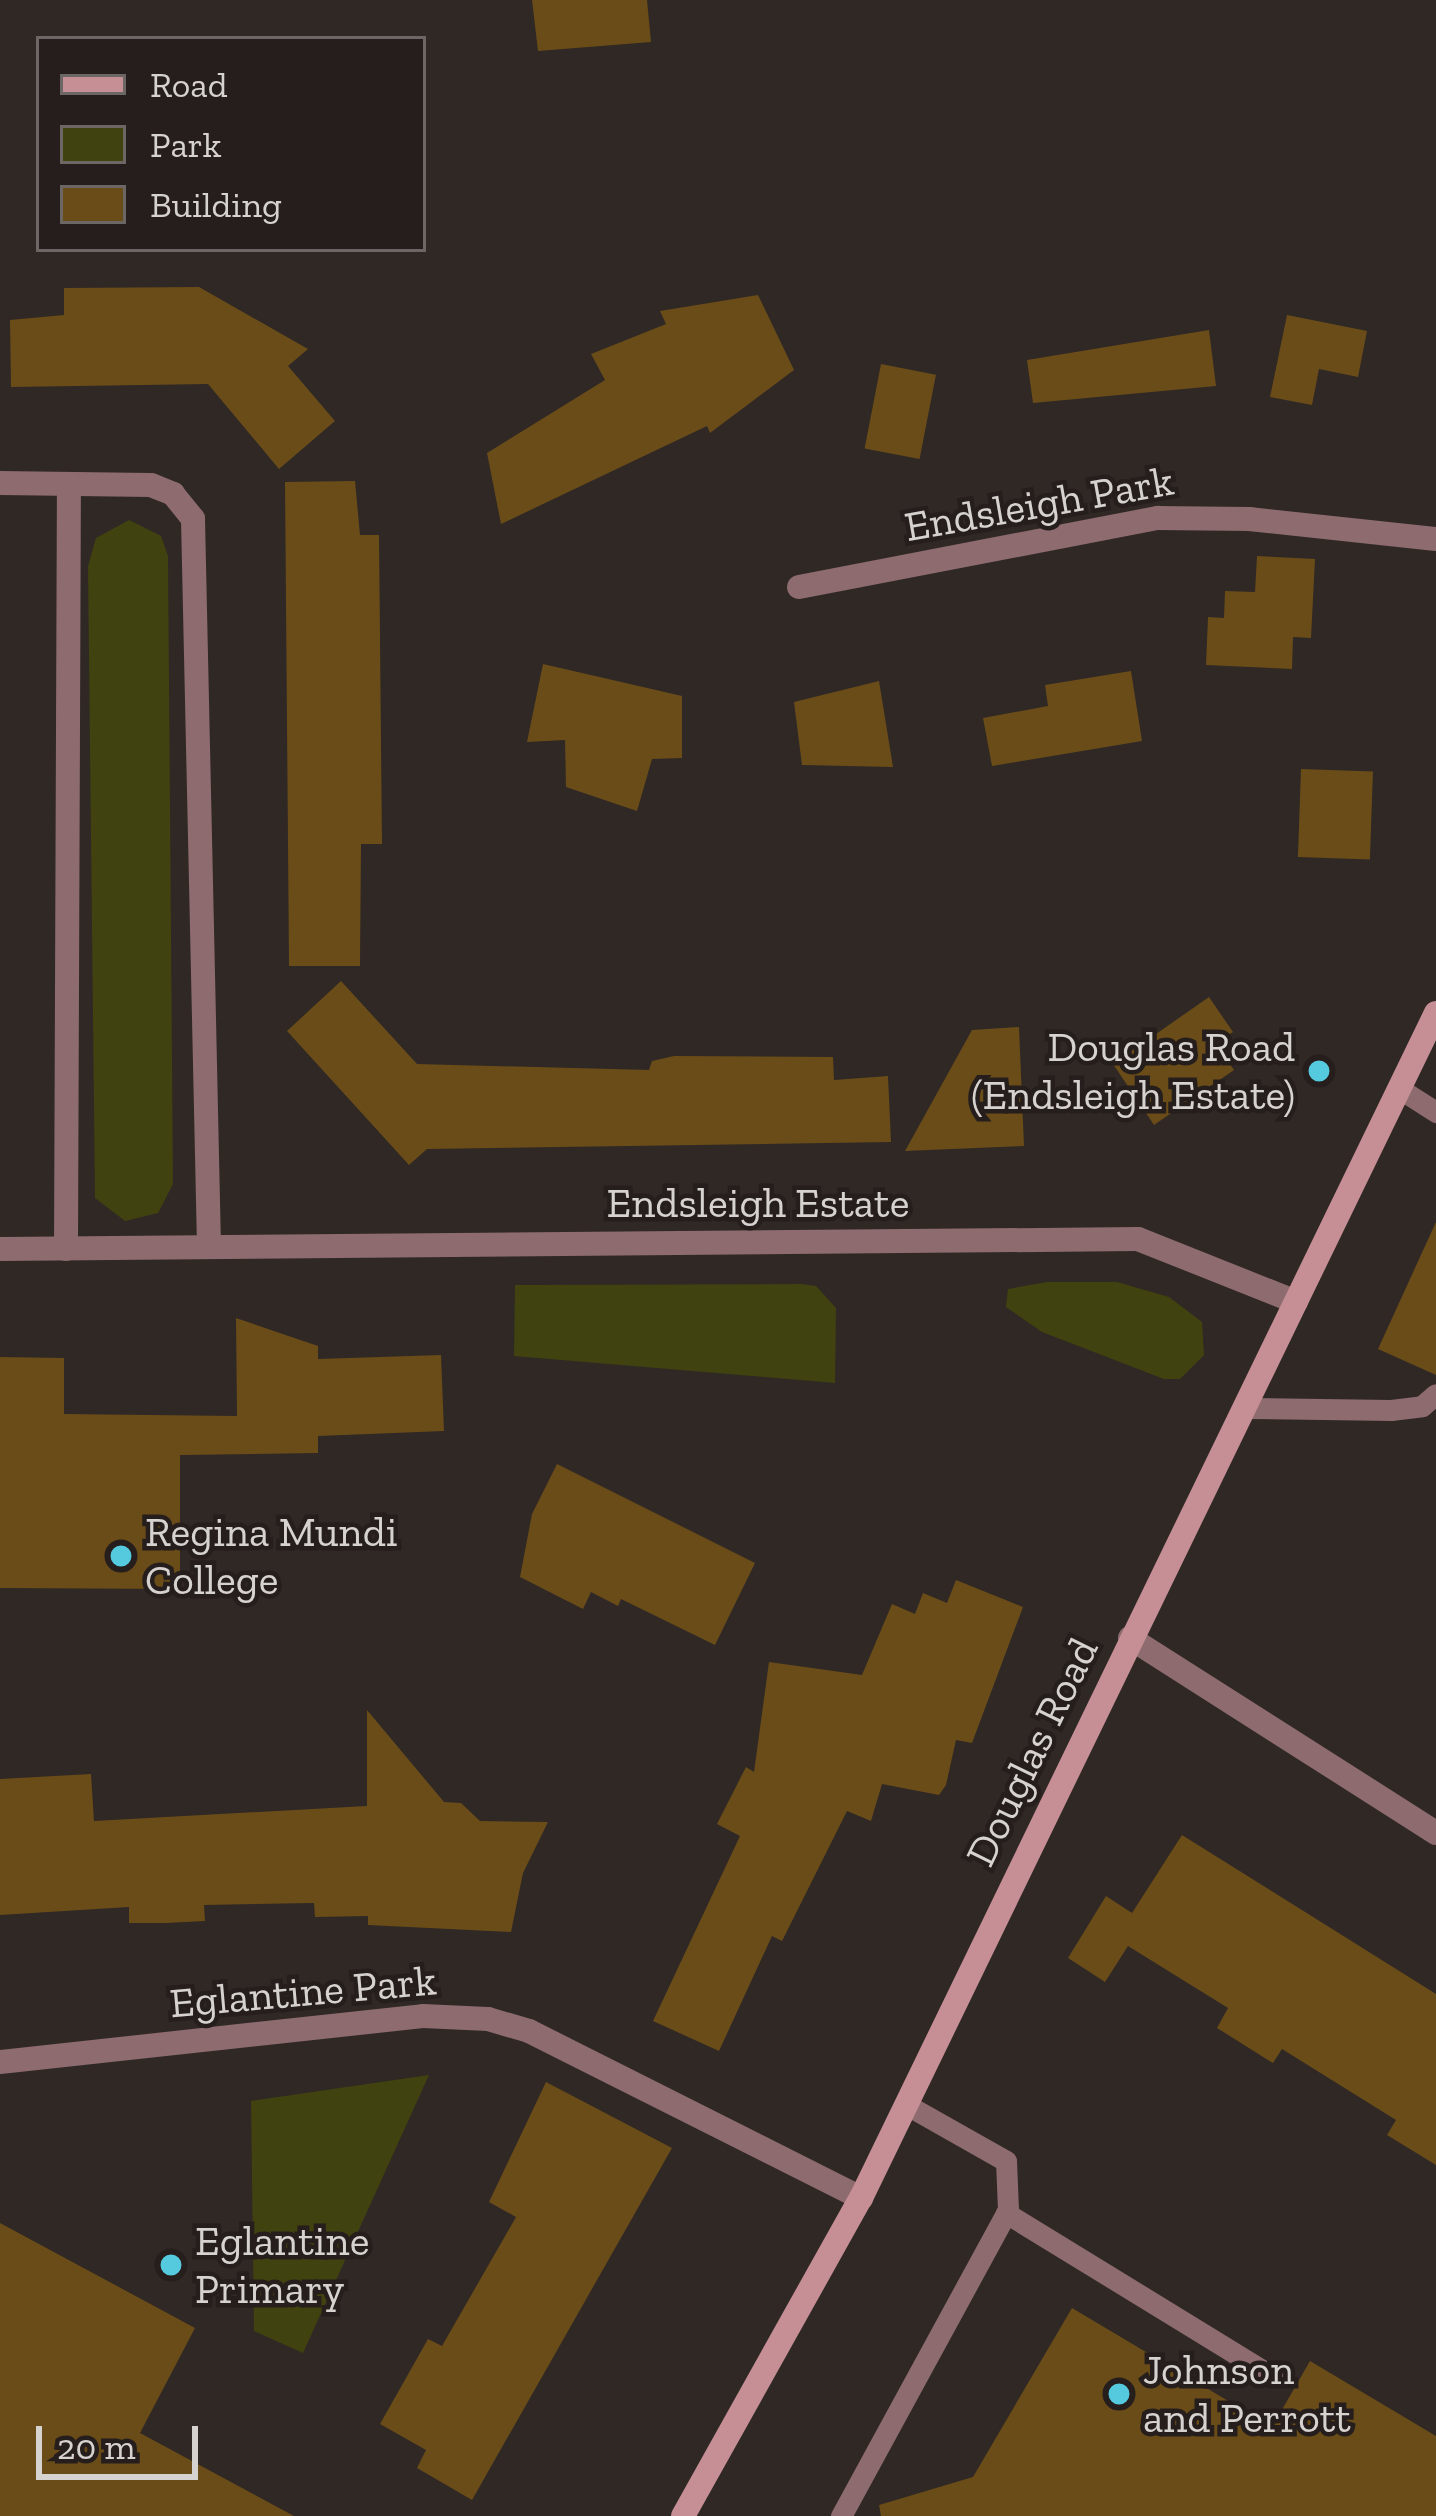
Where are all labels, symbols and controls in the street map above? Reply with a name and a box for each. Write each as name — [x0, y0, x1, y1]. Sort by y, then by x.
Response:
legend — [36, 36, 426, 252]
text: Road — [150, 63, 227, 106]
text: Park — [150, 123, 221, 166]
text: Building — [150, 183, 282, 226]
street label: Endsleigh Park — [901, 456, 1177, 552]
place label: Douglas Road (Endsleigh Estate) — [971, 1022, 1295, 1120]
marker: Douglas Road (Endsleigh Estate) — [1306, 1058, 1332, 1084]
street label: Endsleigh Estate — [606, 1178, 910, 1228]
place label: Regina Mundi College — [145, 1507, 397, 1606]
marker: Regina Mundi College — [108, 1543, 134, 1569]
street label: Douglas Road — [955, 1630, 1109, 1874]
street label: Eglantine Park — [168, 1955, 438, 2029]
place label: Eglantine Primary — [195, 2216, 369, 2314]
marker: Eglantine Primary — [158, 2252, 184, 2278]
place label: Johnson and Perrott — [1143, 2345, 1351, 2444]
marker: Johnson and Perrott — [1106, 2381, 1132, 2407]
scale bar — [42, 2402, 204, 2476]
text: 20 m — [57, 2425, 136, 2468]

